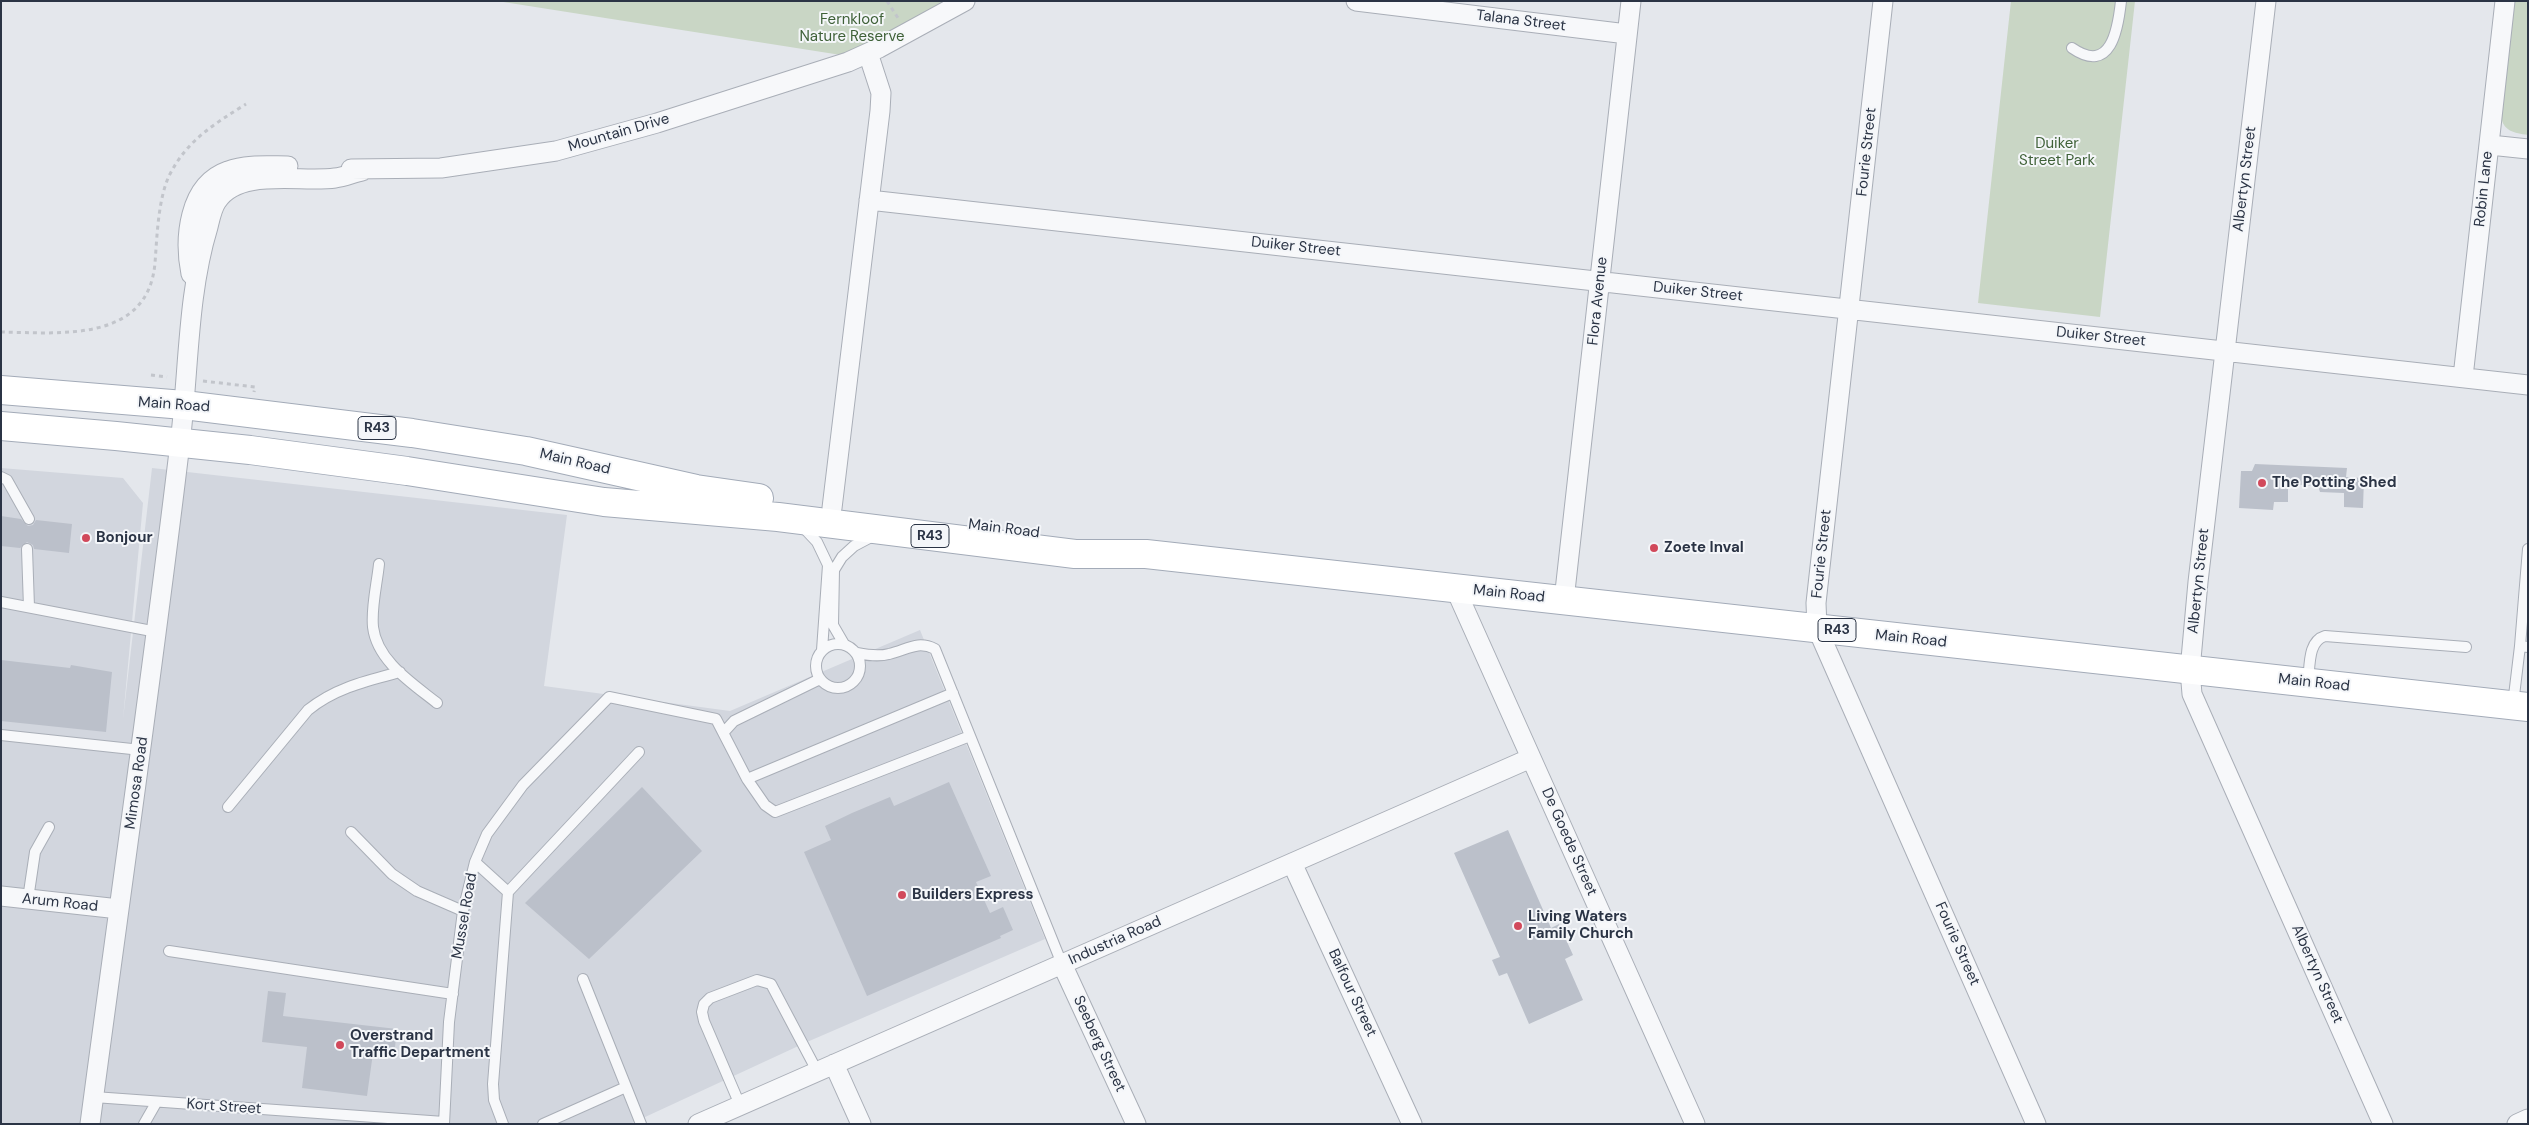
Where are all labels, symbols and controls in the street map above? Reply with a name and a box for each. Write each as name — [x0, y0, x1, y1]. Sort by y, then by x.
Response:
street label: Talana Street — [1475, 7, 1567, 35]
park label: Fernkloof Nature Reserve — [799, 11, 905, 46]
street label: Fourie Street — [1853, 107, 1881, 197]
street label: Mountain Drive — [566, 110, 672, 156]
street label: Albertyn Street — [2230, 125, 2260, 233]
park label: Duiker Street Park — [2019, 135, 2095, 170]
street label: Robin Lane — [2471, 150, 2497, 228]
street label: Duiker Street — [1250, 233, 1342, 261]
street label: Flora Avenue — [1584, 256, 1612, 346]
street label: Duiker Street — [1652, 278, 1744, 306]
street label: Duiker Street — [2055, 323, 2147, 351]
street label: Main Road — [138, 394, 210, 416]
road number: R43 — [358, 416, 396, 439]
street label: Main Road — [538, 445, 612, 479]
place label: The Potting Shed — [2272, 474, 2396, 492]
marker: The Potting Shed — [2256, 477, 2268, 489]
street label: Fourie Street — [1808, 509, 1836, 599]
street label: Main Road — [967, 516, 1041, 542]
road number: R43 — [911, 524, 949, 548]
street label: Albertyn Street — [2185, 527, 2213, 635]
place label: Bonjour — [96, 529, 153, 547]
marker: Bonjour — [80, 532, 92, 544]
place label: Zoete Inval — [1664, 539, 1744, 557]
marker: Zoete Inval — [1648, 542, 1660, 554]
street label: Main Road — [1472, 581, 1546, 607]
road number: R43 — [1818, 618, 1856, 642]
street label: Main Road — [1874, 626, 1948, 652]
street label: Main Road — [2277, 670, 2351, 696]
street label: Mimosa Road — [122, 736, 152, 830]
street label: De Goede Street — [1537, 785, 1601, 899]
street label: Mussel Road — [449, 872, 481, 960]
place label: Builders Express — [912, 886, 1034, 904]
marker: Builders Express — [896, 889, 908, 901]
street label: Arum Road — [21, 890, 99, 916]
street label: Fourie Street — [1931, 900, 1983, 988]
place label: Living Waters Family Church — [1528, 908, 1633, 943]
street label: Industria Road — [1066, 913, 1164, 969]
marker: Living Waters Family Church — [1512, 920, 1524, 932]
street label: Albertyn Street — [2287, 922, 2347, 1026]
street label: Balfour Street — [1324, 946, 1380, 1040]
street label: Seeberg Street — [1069, 993, 1129, 1095]
place label: Overstrand Traffic Department — [350, 1027, 490, 1062]
marker: Overstrand Traffic Department — [334, 1039, 346, 1051]
street label: Kort Street — [186, 1095, 262, 1119]

